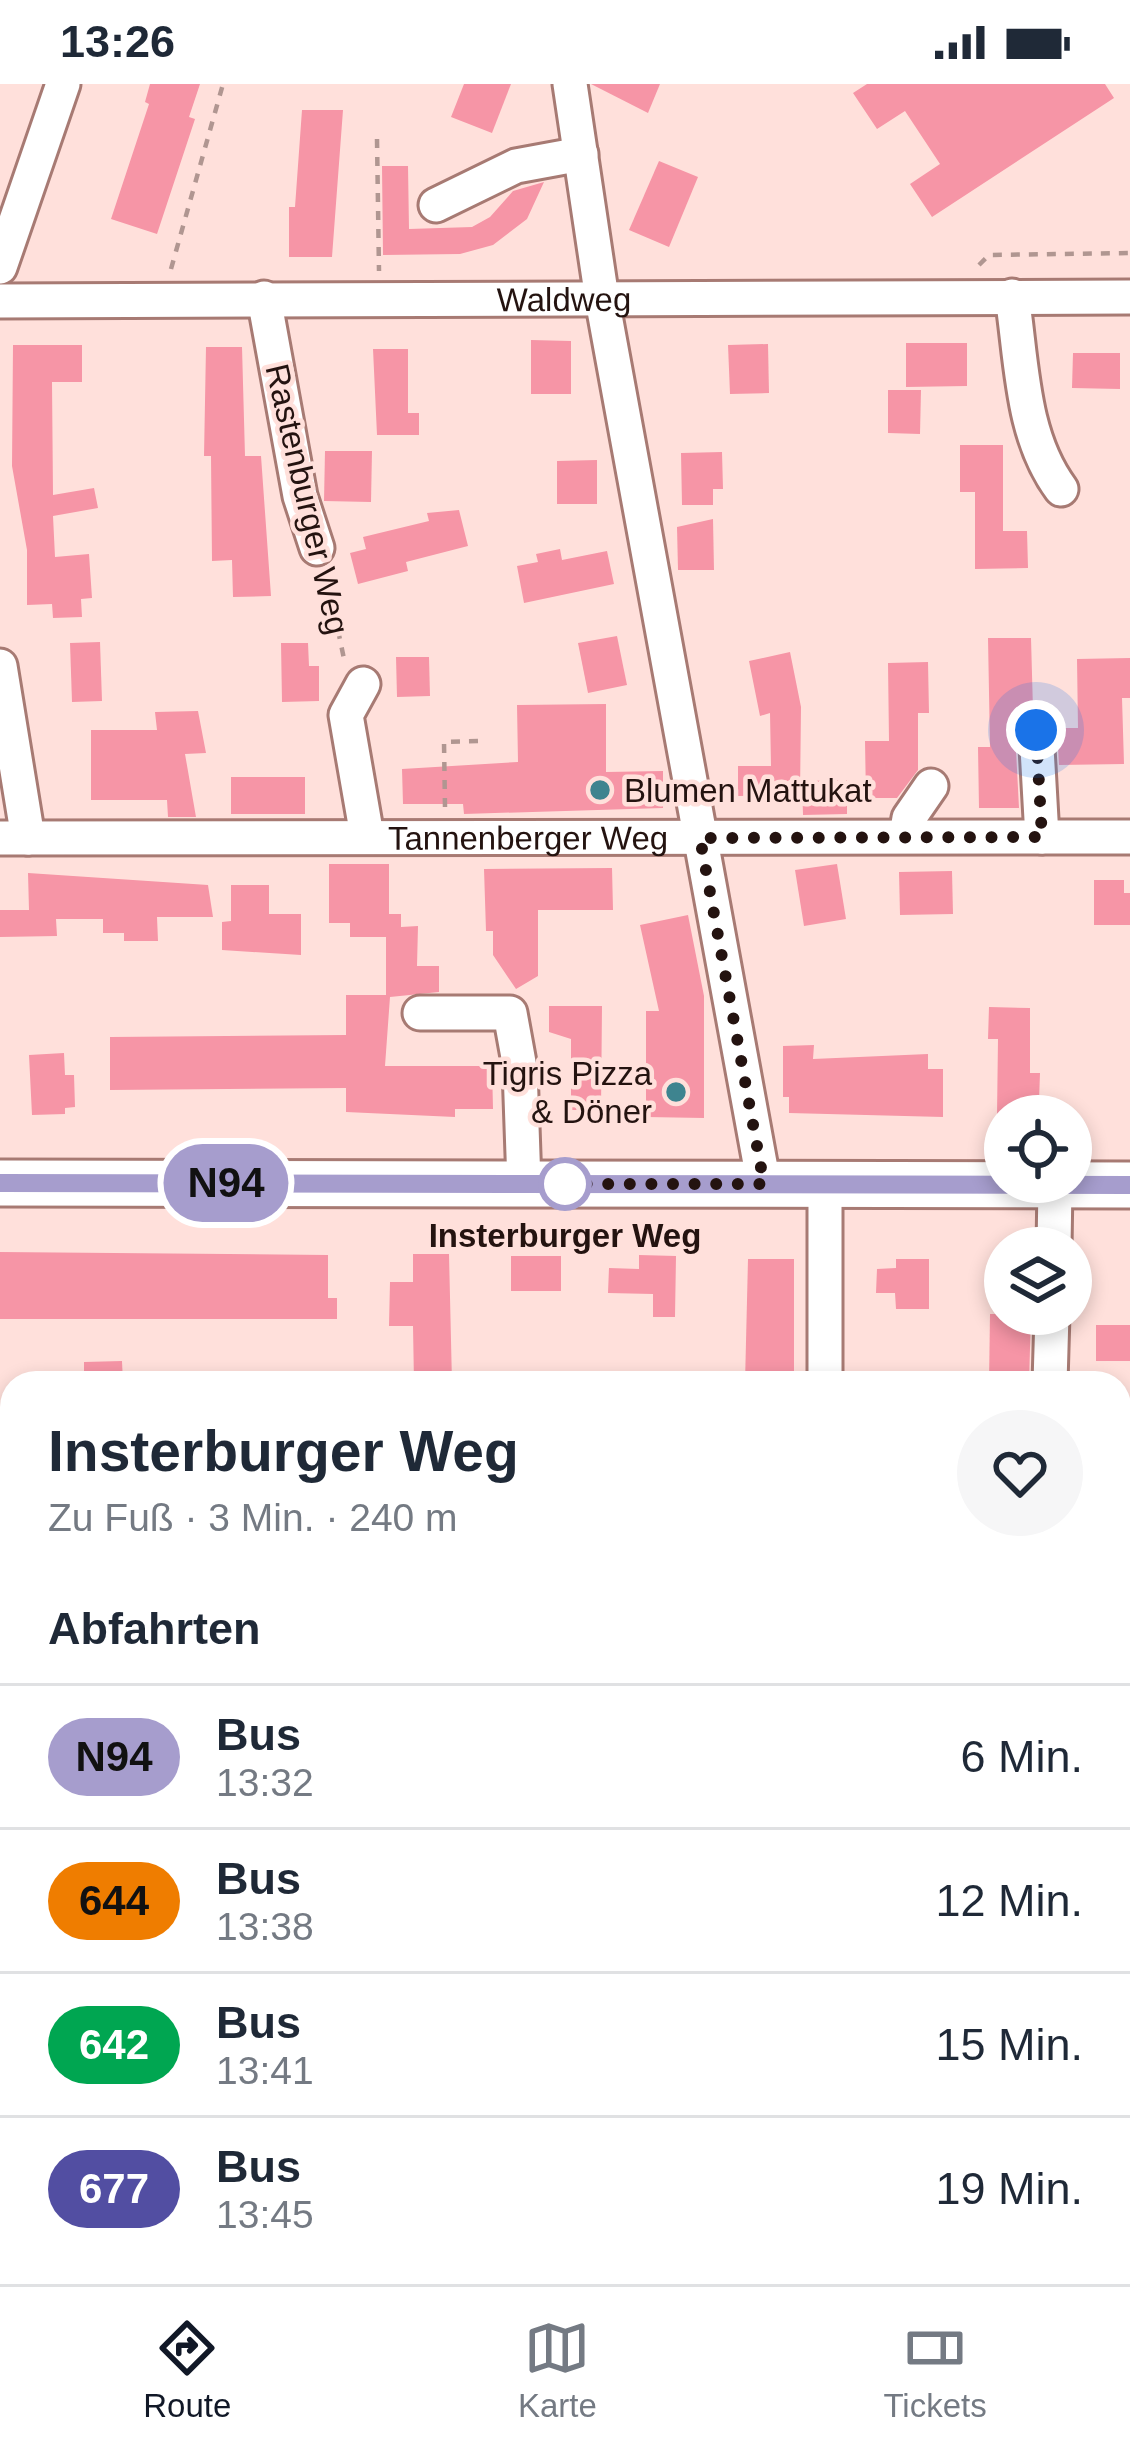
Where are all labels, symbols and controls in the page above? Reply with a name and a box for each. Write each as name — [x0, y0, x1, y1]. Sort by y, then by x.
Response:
text: 13:26 — [60, 16, 175, 67]
street label: Waldweg — [497, 281, 631, 318]
street label: Rastenburger Weg — [258, 360, 357, 638]
your location — [1006, 700, 1066, 760]
place label: Blumen Mattukat — [624, 772, 872, 809]
marker: Blumen Mattukat — [587, 777, 613, 803]
street label: Tannenberger Weg — [388, 819, 668, 857]
place label: Tigris Pizza & Döner — [483, 1055, 653, 1130]
marker: Tigris Pizza & Döner — [663, 1079, 689, 1105]
map controls — [984, 1095, 1092, 1335]
button: locate — [984, 1095, 1092, 1203]
line badge: N94 — [157, 1144, 295, 1222]
text: N94 — [187, 1159, 265, 1206]
marker: Insterburger Weg — [540, 1159, 590, 1209]
place label: Insterburger Weg — [429, 1217, 701, 1254]
button: layers — [984, 1227, 1092, 1335]
button: heart — [957, 1410, 1083, 1536]
text: Insterburger Weg — [48, 1419, 519, 1483]
text: Zu Fuß · 3 Min. · 240 m — [48, 1496, 458, 1539]
text: Abfahrten — [48, 1603, 261, 1654]
text: Bus — [216, 1709, 301, 1760]
text: 6 Min. — [960, 1731, 1083, 1782]
text: N94 — [75, 1733, 153, 1780]
text: 13:32 — [216, 1761, 314, 1804]
text: Bus — [216, 1853, 301, 1904]
text: 12 Min. — [935, 1875, 1083, 1926]
text: 644 — [79, 1877, 149, 1924]
text: 13:38 — [216, 1905, 314, 1948]
text: Bus — [216, 1997, 301, 2048]
text: 15 Min. — [935, 2019, 1083, 2070]
text: 642 — [79, 2021, 149, 2068]
text: 13:41 — [216, 2049, 314, 2092]
text: Bus — [216, 2141, 301, 2192]
text: 19 Min. — [935, 2163, 1083, 2214]
text: 677 — [79, 2165, 149, 2212]
text: 13:45 — [216, 2193, 314, 2236]
tab: Route — [143, 2315, 231, 2425]
tab: Karte — [518, 2315, 597, 2425]
tab: Tickets — [883, 2315, 987, 2425]

